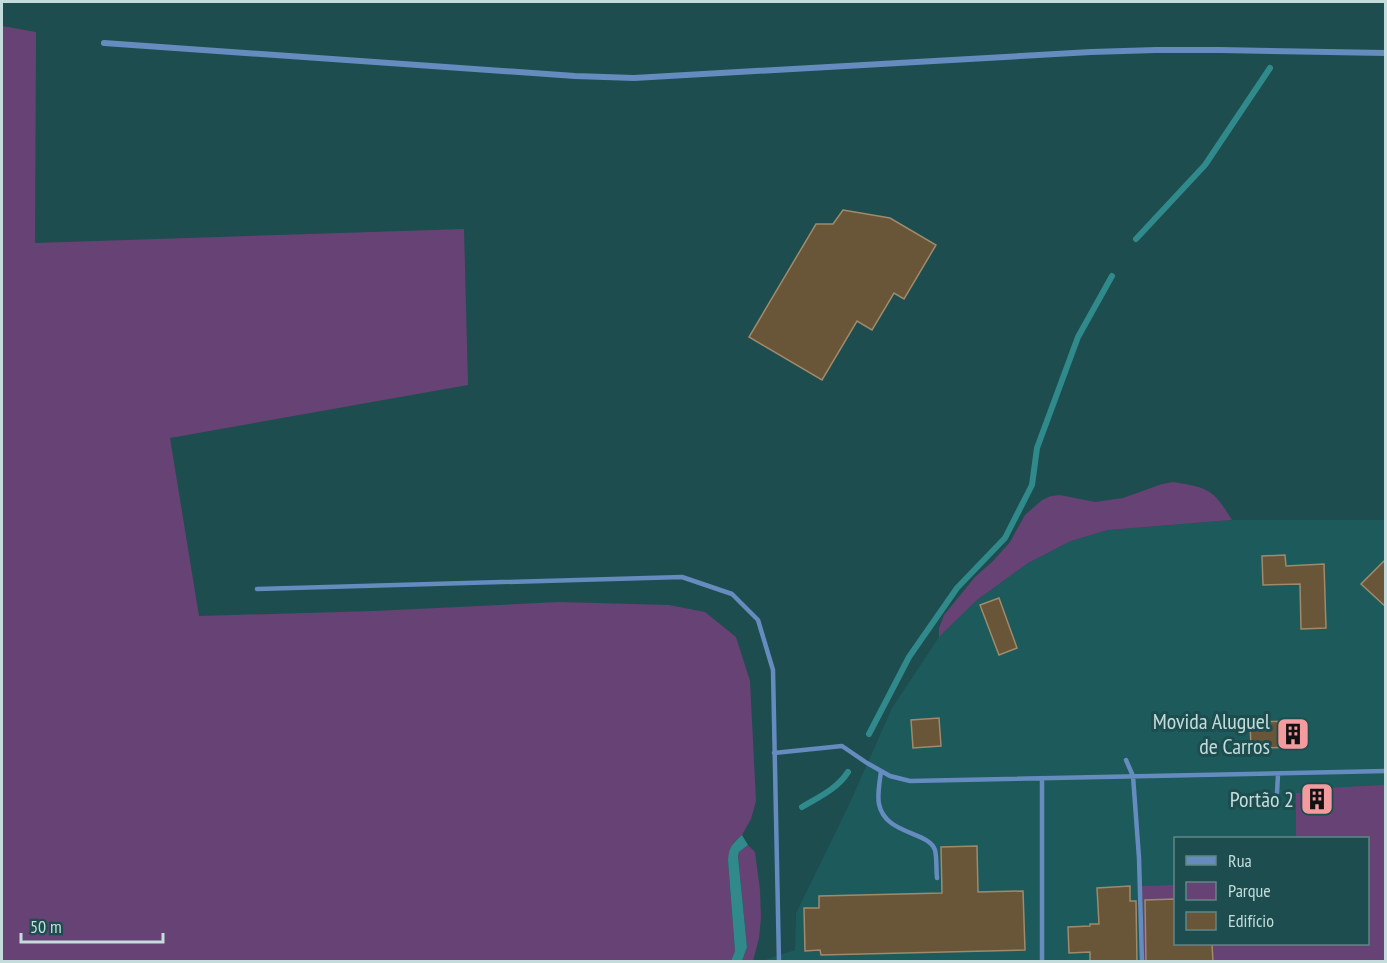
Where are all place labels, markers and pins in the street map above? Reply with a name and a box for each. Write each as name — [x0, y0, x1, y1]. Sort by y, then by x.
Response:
place label: Movida Aluguel de Carros — [1153, 707, 1271, 760]
building icon: Movida Aluguel de Carros — [1275, 716, 1311, 752]
building icon: Portão 2 — [1299, 781, 1335, 817]
place label: Portão 2 — [1230, 785, 1294, 813]

